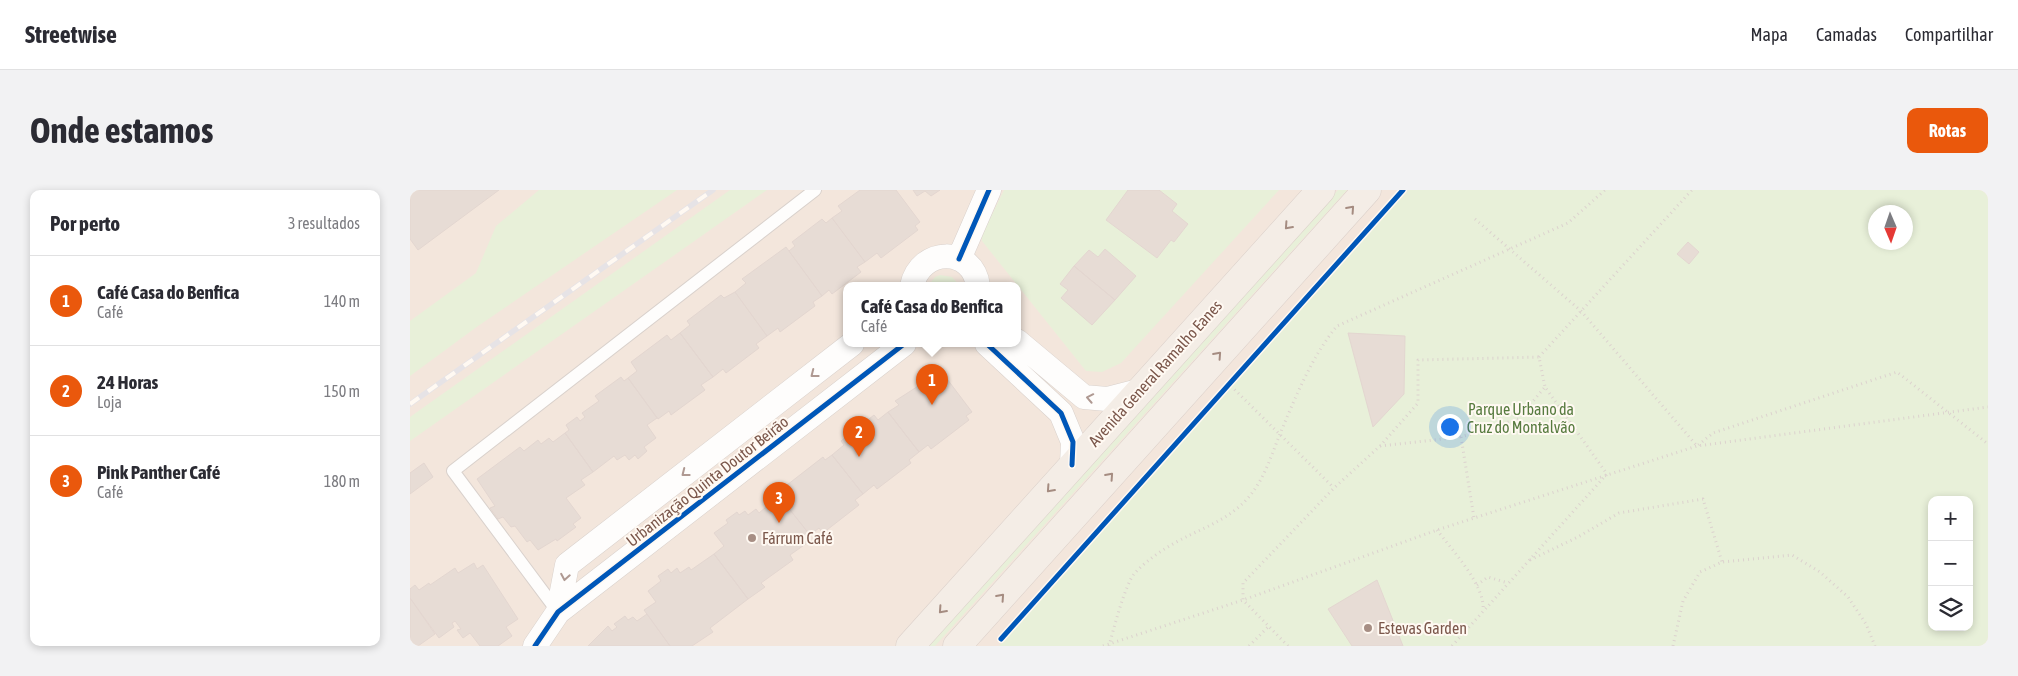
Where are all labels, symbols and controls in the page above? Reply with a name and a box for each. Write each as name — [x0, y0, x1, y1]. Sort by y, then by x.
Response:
text: Streetwise — [25, 21, 117, 48]
text: Mapa — [1751, 24, 1788, 45]
text: Camadas — [1816, 24, 1877, 45]
text: Compartilhar — [1905, 24, 1993, 45]
button: Rotas — [1907, 108, 1988, 153]
text: Onde estamos — [30, 110, 213, 150]
one-way arrow — [1345, 205, 1354, 214]
north arrow — [1868, 205, 1913, 250]
text: Por perto — [50, 211, 120, 235]
text: 3 resultados — [288, 214, 360, 232]
one-way arrow — [1285, 220, 1294, 229]
text: Café Casa do Benfica — [97, 281, 239, 303]
popup — [843, 282, 1021, 347]
text: 1 — [62, 292, 70, 310]
text: 140 m — [324, 292, 360, 310]
text: Café Casa do Benfica — [861, 295, 1003, 317]
street label: Avenida General Ramalho Eanes — [1085, 296, 1226, 450]
text: Café — [97, 303, 123, 321]
text: Café — [861, 317, 887, 335]
one-way arrow — [1213, 352, 1222, 361]
pin: 1 — [916, 364, 948, 405]
one-way arrow — [811, 368, 820, 376]
text: 24 Horas — [97, 371, 158, 393]
text: 2 — [62, 382, 70, 400]
text: 150 m — [324, 382, 360, 400]
text: Loja — [97, 393, 122, 411]
one-way arrow — [1086, 393, 1095, 403]
park label: Parque Urbano da Cruz do Montalvão — [1467, 400, 1575, 436]
street label: Urbanização Quinta Doutor Beirão — [622, 412, 792, 551]
your location — [1437, 414, 1463, 440]
pin: 2 — [843, 416, 875, 457]
text: Pink Panther Café — [97, 461, 220, 483]
one-way arrow — [681, 467, 691, 476]
text: 3 — [62, 472, 70, 490]
text: 180 m — [324, 472, 360, 490]
one-way arrow — [1104, 473, 1113, 482]
pin: 3 — [763, 482, 795, 523]
text: Café — [97, 483, 123, 501]
one-way arrow — [1047, 484, 1056, 493]
map controls — [1928, 496, 1973, 631]
button: + — [1928, 496, 1973, 541]
place label: Fárrum Café — [762, 529, 833, 547]
marker: Fárrum Café — [746, 532, 758, 544]
button: − — [1928, 541, 1973, 586]
one-way arrow — [560, 573, 570, 582]
button: layers — [1928, 586, 1973, 631]
one-way arrow — [995, 593, 1004, 602]
one-way arrow — [938, 605, 947, 614]
place label: Estevas Garden — [1378, 619, 1467, 637]
marker: Estevas Garden — [1362, 622, 1374, 634]

